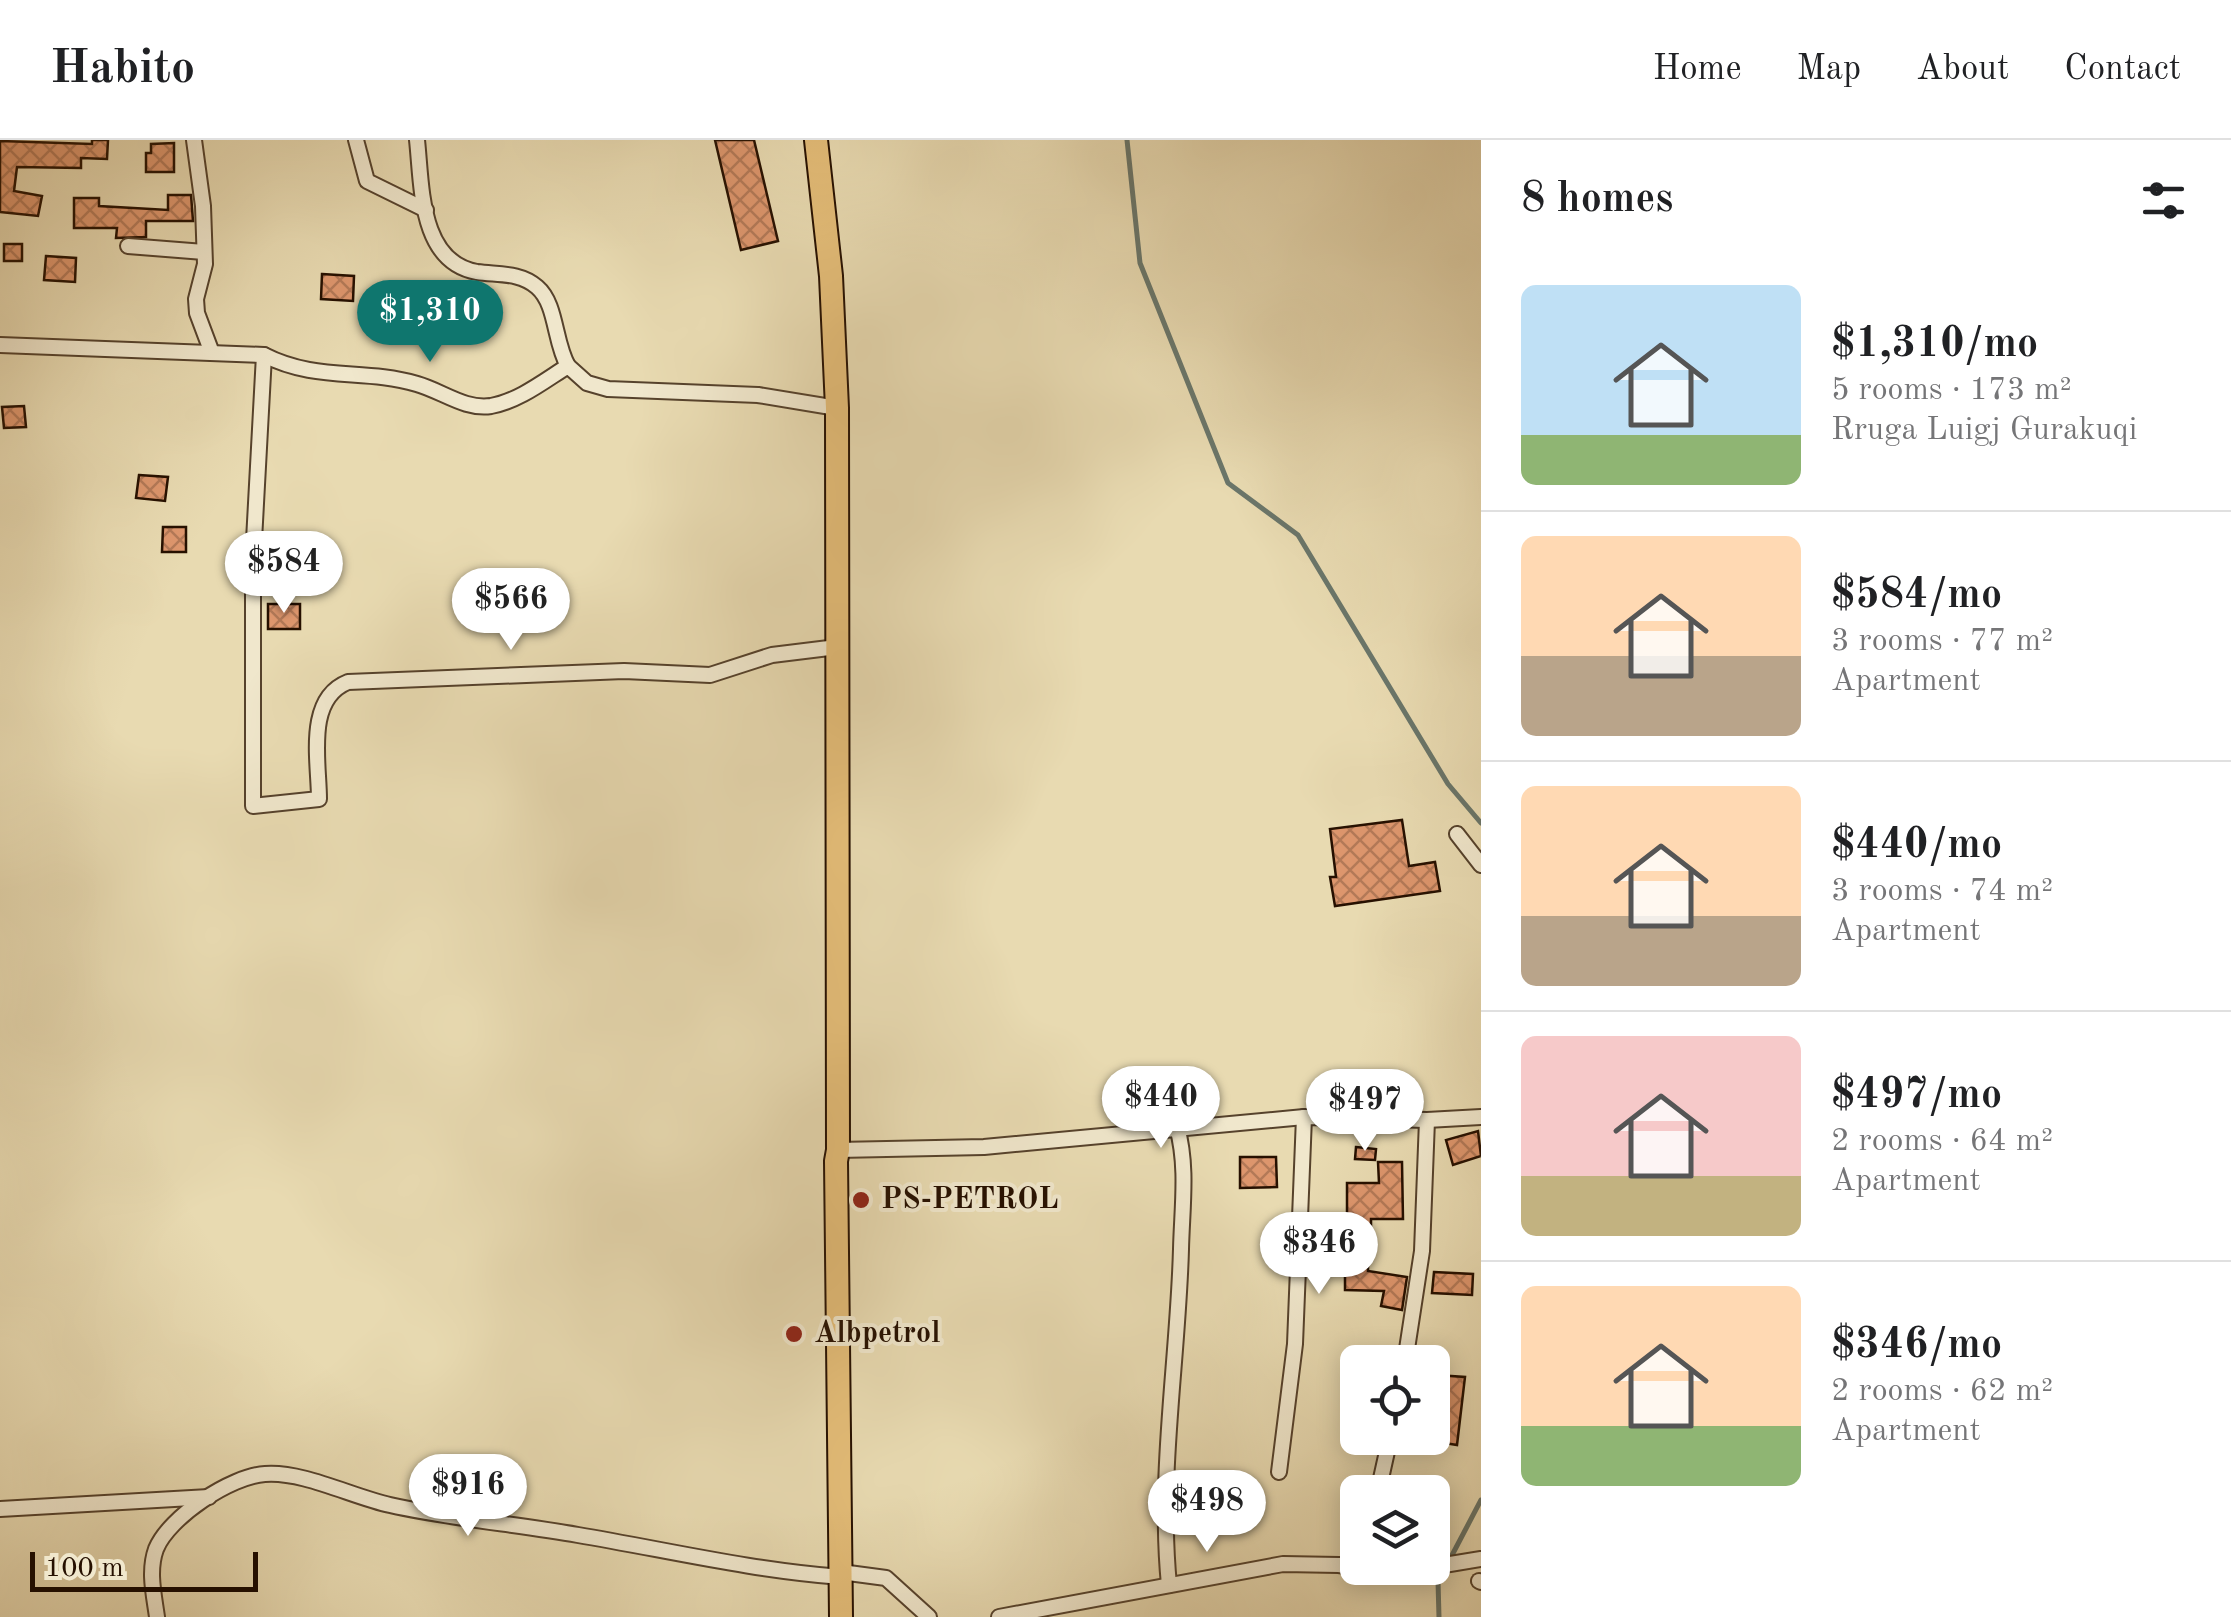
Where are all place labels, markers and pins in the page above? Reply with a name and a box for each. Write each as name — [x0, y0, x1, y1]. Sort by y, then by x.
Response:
pin: $1,310 — [349, 280, 511, 365]
pin: $584 — [225, 531, 343, 616]
pin: $566 — [452, 568, 570, 653]
pin: $440 — [1102, 1066, 1220, 1151]
pin: $497 — [1306, 1069, 1424, 1154]
place label: PS-PETROL — [881, 1185, 1058, 1215]
marker: PS-PETROL — [850, 1189, 872, 1211]
pin: $346 — [1260, 1212, 1378, 1297]
place label: Albpetrol — [814, 1319, 940, 1349]
marker: Albpetrol — [783, 1323, 805, 1345]
pin: $916 — [409, 1454, 527, 1539]
pin: $498 — [1148, 1470, 1266, 1555]

